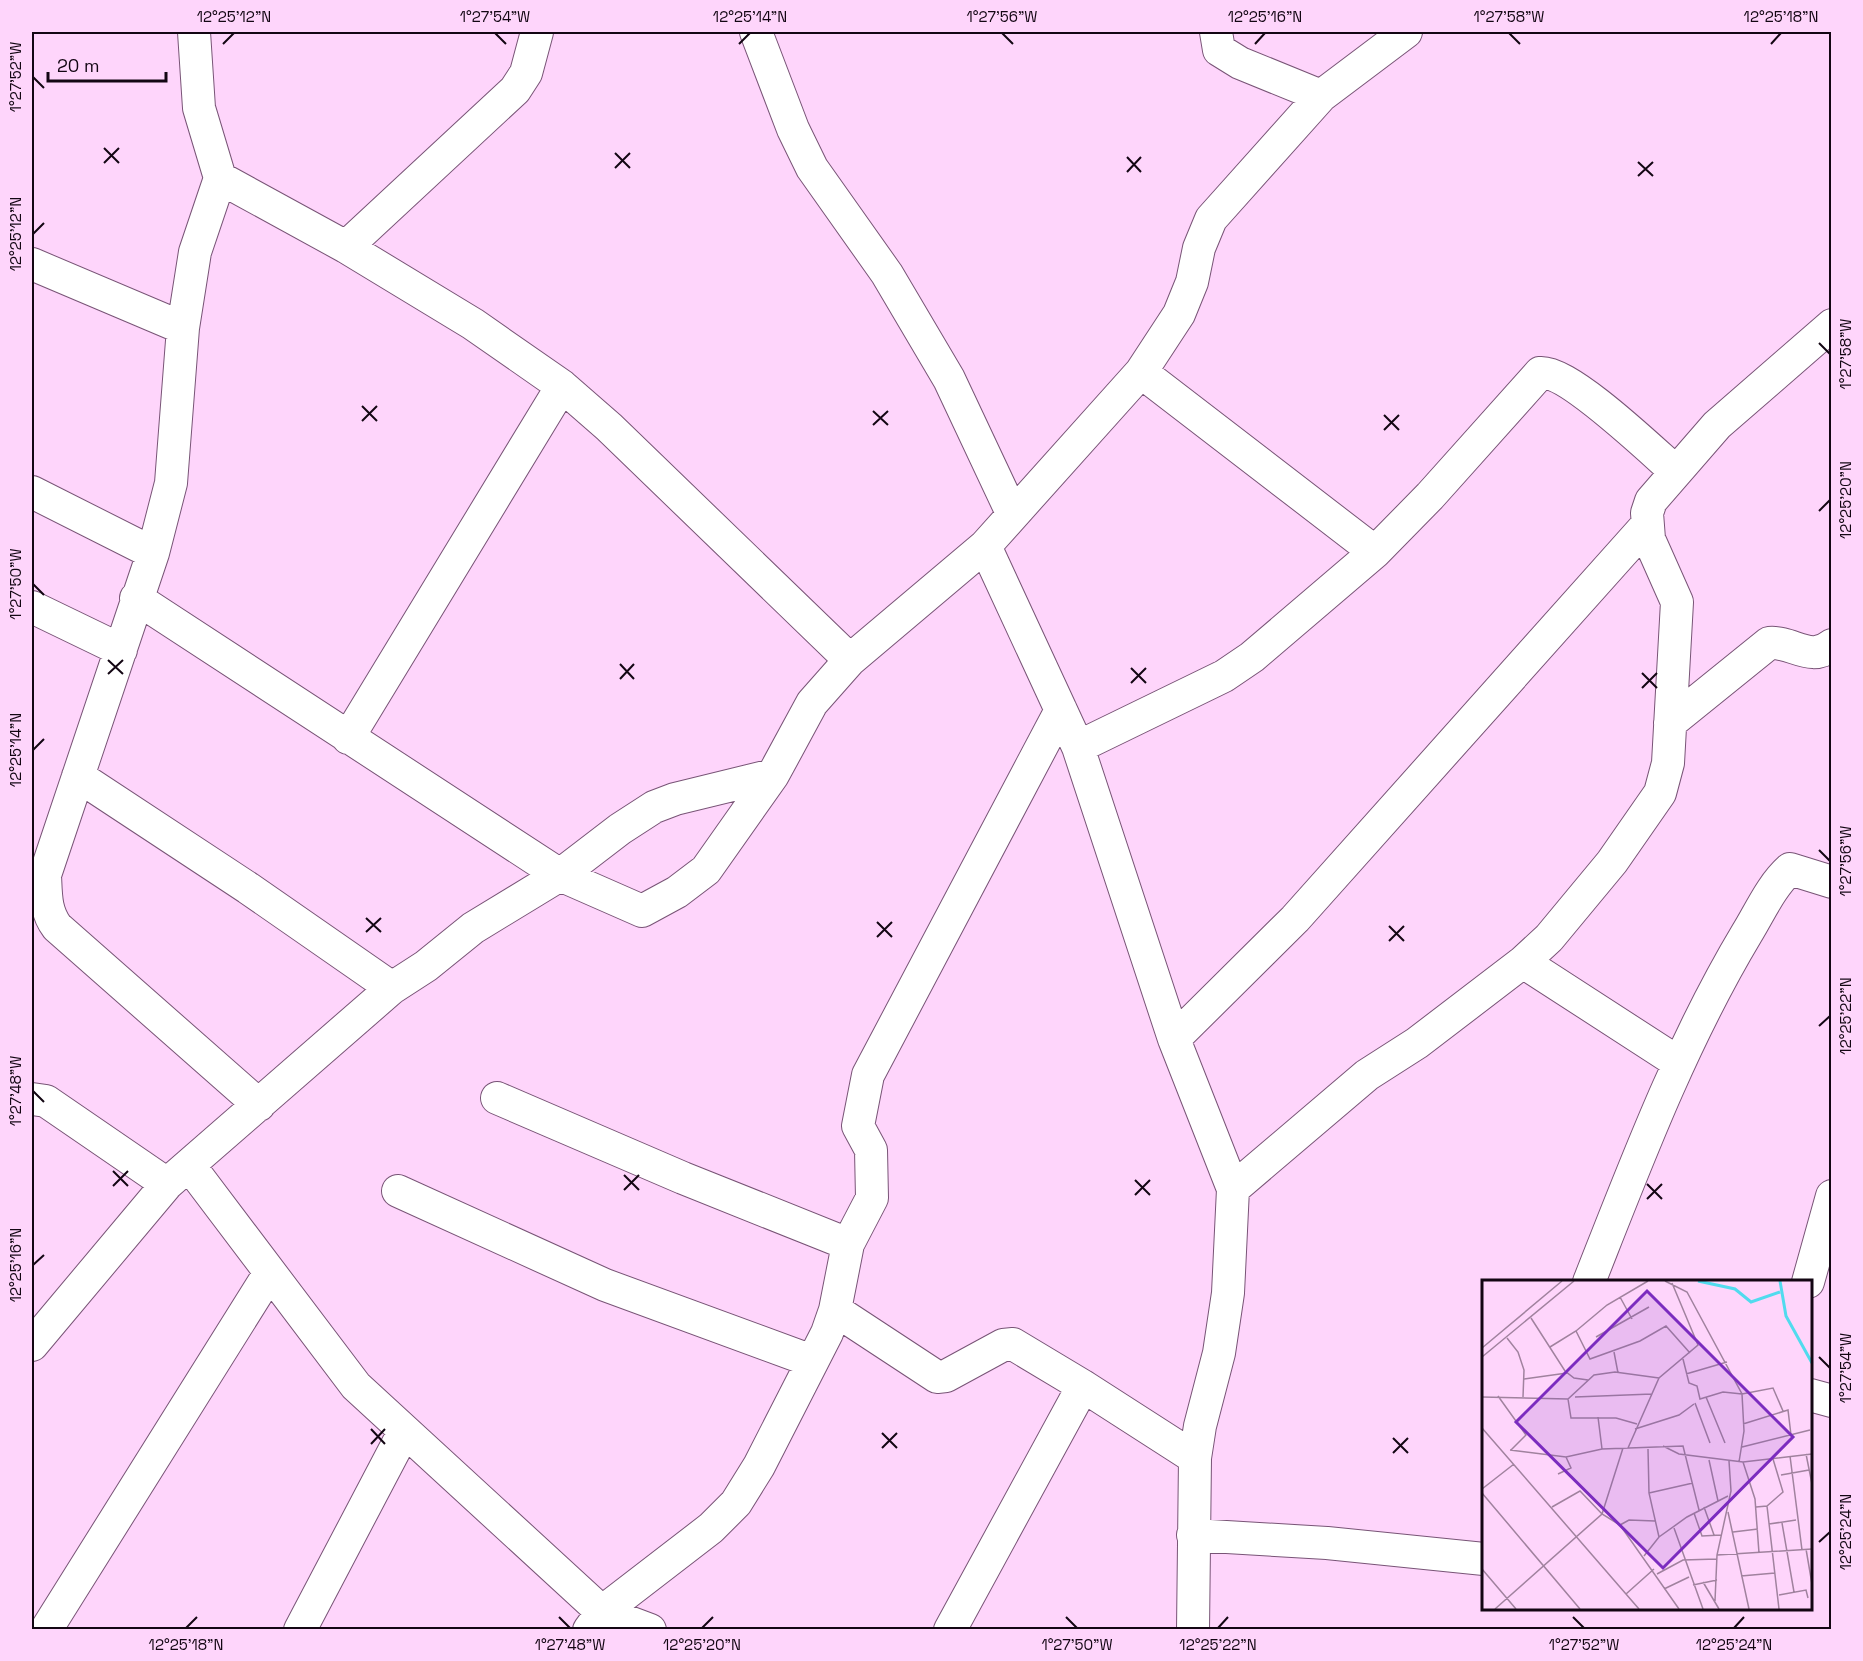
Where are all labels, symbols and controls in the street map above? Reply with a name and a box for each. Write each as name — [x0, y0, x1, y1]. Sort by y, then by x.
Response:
text: 12°25'12"N — [197, 7, 271, 26]
text: 1°27'54"W — [460, 7, 530, 26]
text: 12°25'14"N — [713, 7, 787, 26]
text: 1°27'56"W — [967, 7, 1037, 26]
text: 12°25'16"N — [1228, 7, 1302, 26]
text: 1°27'58"W — [1474, 7, 1544, 26]
text: 12°25'18"N — [1744, 7, 1818, 26]
text: 1°27'52"W — [6, 42, 25, 112]
scale bar — [48, 45, 166, 83]
text: 20 m — [57, 54, 100, 77]
text: 12°25'12"N — [6, 197, 25, 271]
text: 1°27'58"W — [1836, 319, 1855, 389]
text: 12°25'20"N — [1836, 461, 1855, 539]
text: 1°27'50"W — [6, 548, 25, 620]
text: 12°25'14"N — [6, 713, 25, 787]
text: 1°27'56"W — [1836, 826, 1855, 896]
text: 12°25'22"N — [1836, 977, 1855, 1055]
text: 1°27'48"W — [6, 1056, 25, 1126]
text: 12°25'16"N — [6, 1228, 25, 1302]
inset map — [1482, 1280, 1812, 1610]
text: 1°27'54"W — [1836, 1333, 1855, 1403]
text: 12°25'24"N — [1836, 1494, 1855, 1570]
text: 12°25'18"N — [149, 1635, 223, 1654]
text: 1°27'48"W — [535, 1635, 605, 1654]
text: 12°25'20"N — [663, 1635, 741, 1654]
text: 1°27'50"W — [1041, 1635, 1113, 1654]
text: 12°25'22"N — [1179, 1635, 1257, 1654]
text: 1°27'52"W — [1549, 1635, 1619, 1654]
text: 12°25'24"N — [1696, 1635, 1772, 1654]

